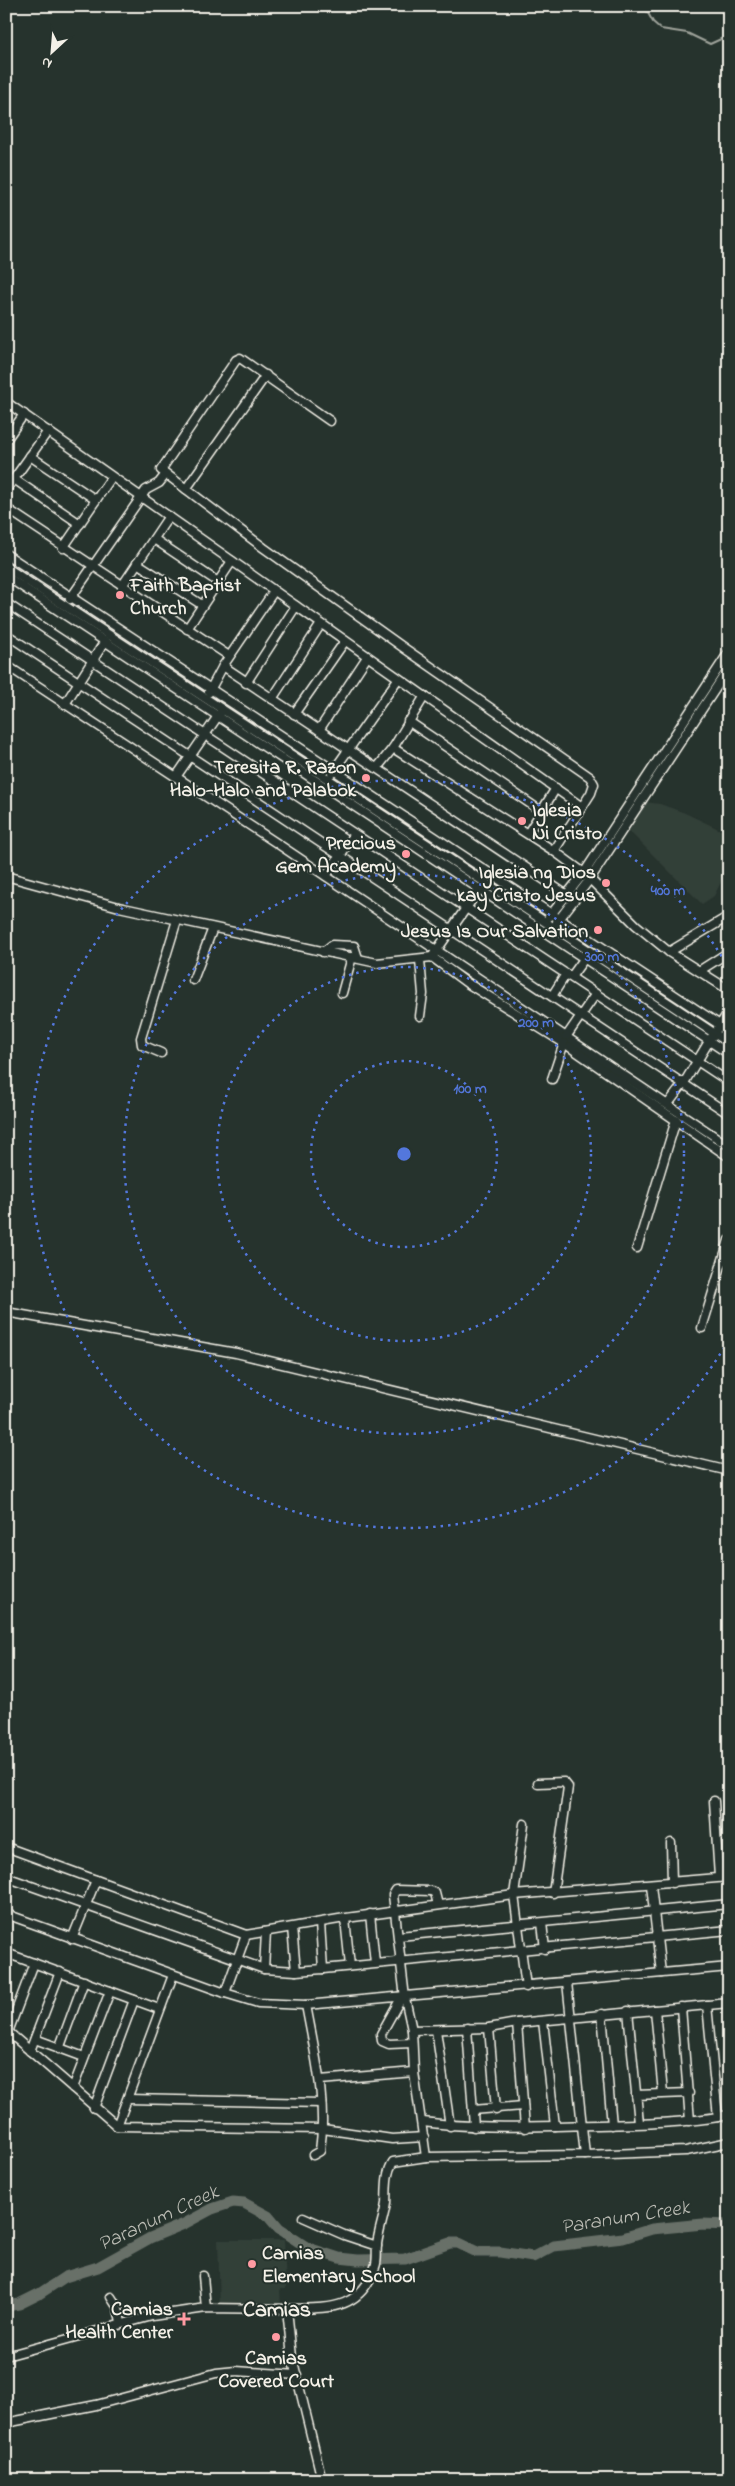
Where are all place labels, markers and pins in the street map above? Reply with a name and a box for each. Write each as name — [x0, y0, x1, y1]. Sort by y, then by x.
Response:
place label: Faith Baptist Church — [129, 572, 241, 624]
marker: Faith Baptist Church — [114, 589, 126, 601]
place label: Teresita R. Razon Halo-Halo and Palabok — [170, 754, 357, 806]
marker: Teresita R. Razon Halo-Halo and Palabok — [360, 772, 372, 784]
place label: Iglesia Ni Cristo — [532, 797, 602, 849]
marker: Iglesia Ni Cristo — [516, 815, 528, 827]
place label: Precious Gem Academy — [275, 830, 396, 883]
marker: Precious Gem Academy — [400, 848, 412, 860]
place label: Iglesia ng Dios kay Cristo Jesus — [457, 859, 596, 912]
marker: Iglesia ng Dios kay Cristo Jesus — [600, 877, 612, 889]
place label: Jesus Is Our Salvation — [401, 918, 588, 947]
marker: Jesus Is Our Salvation — [592, 924, 604, 936]
centre of rings — [395, 1145, 413, 1163]
place label: Camias Elementary School — [262, 2240, 415, 2293]
marker: Camias Elementary School — [246, 2258, 258, 2270]
place label: Camias Health Center — [65, 2296, 174, 2348]
marker: Camias Health Center — [177, 2312, 191, 2326]
marker: Camias Covered Court — [270, 2331, 282, 2343]
place label: Camias Covered Court — [218, 2345, 334, 2397]

